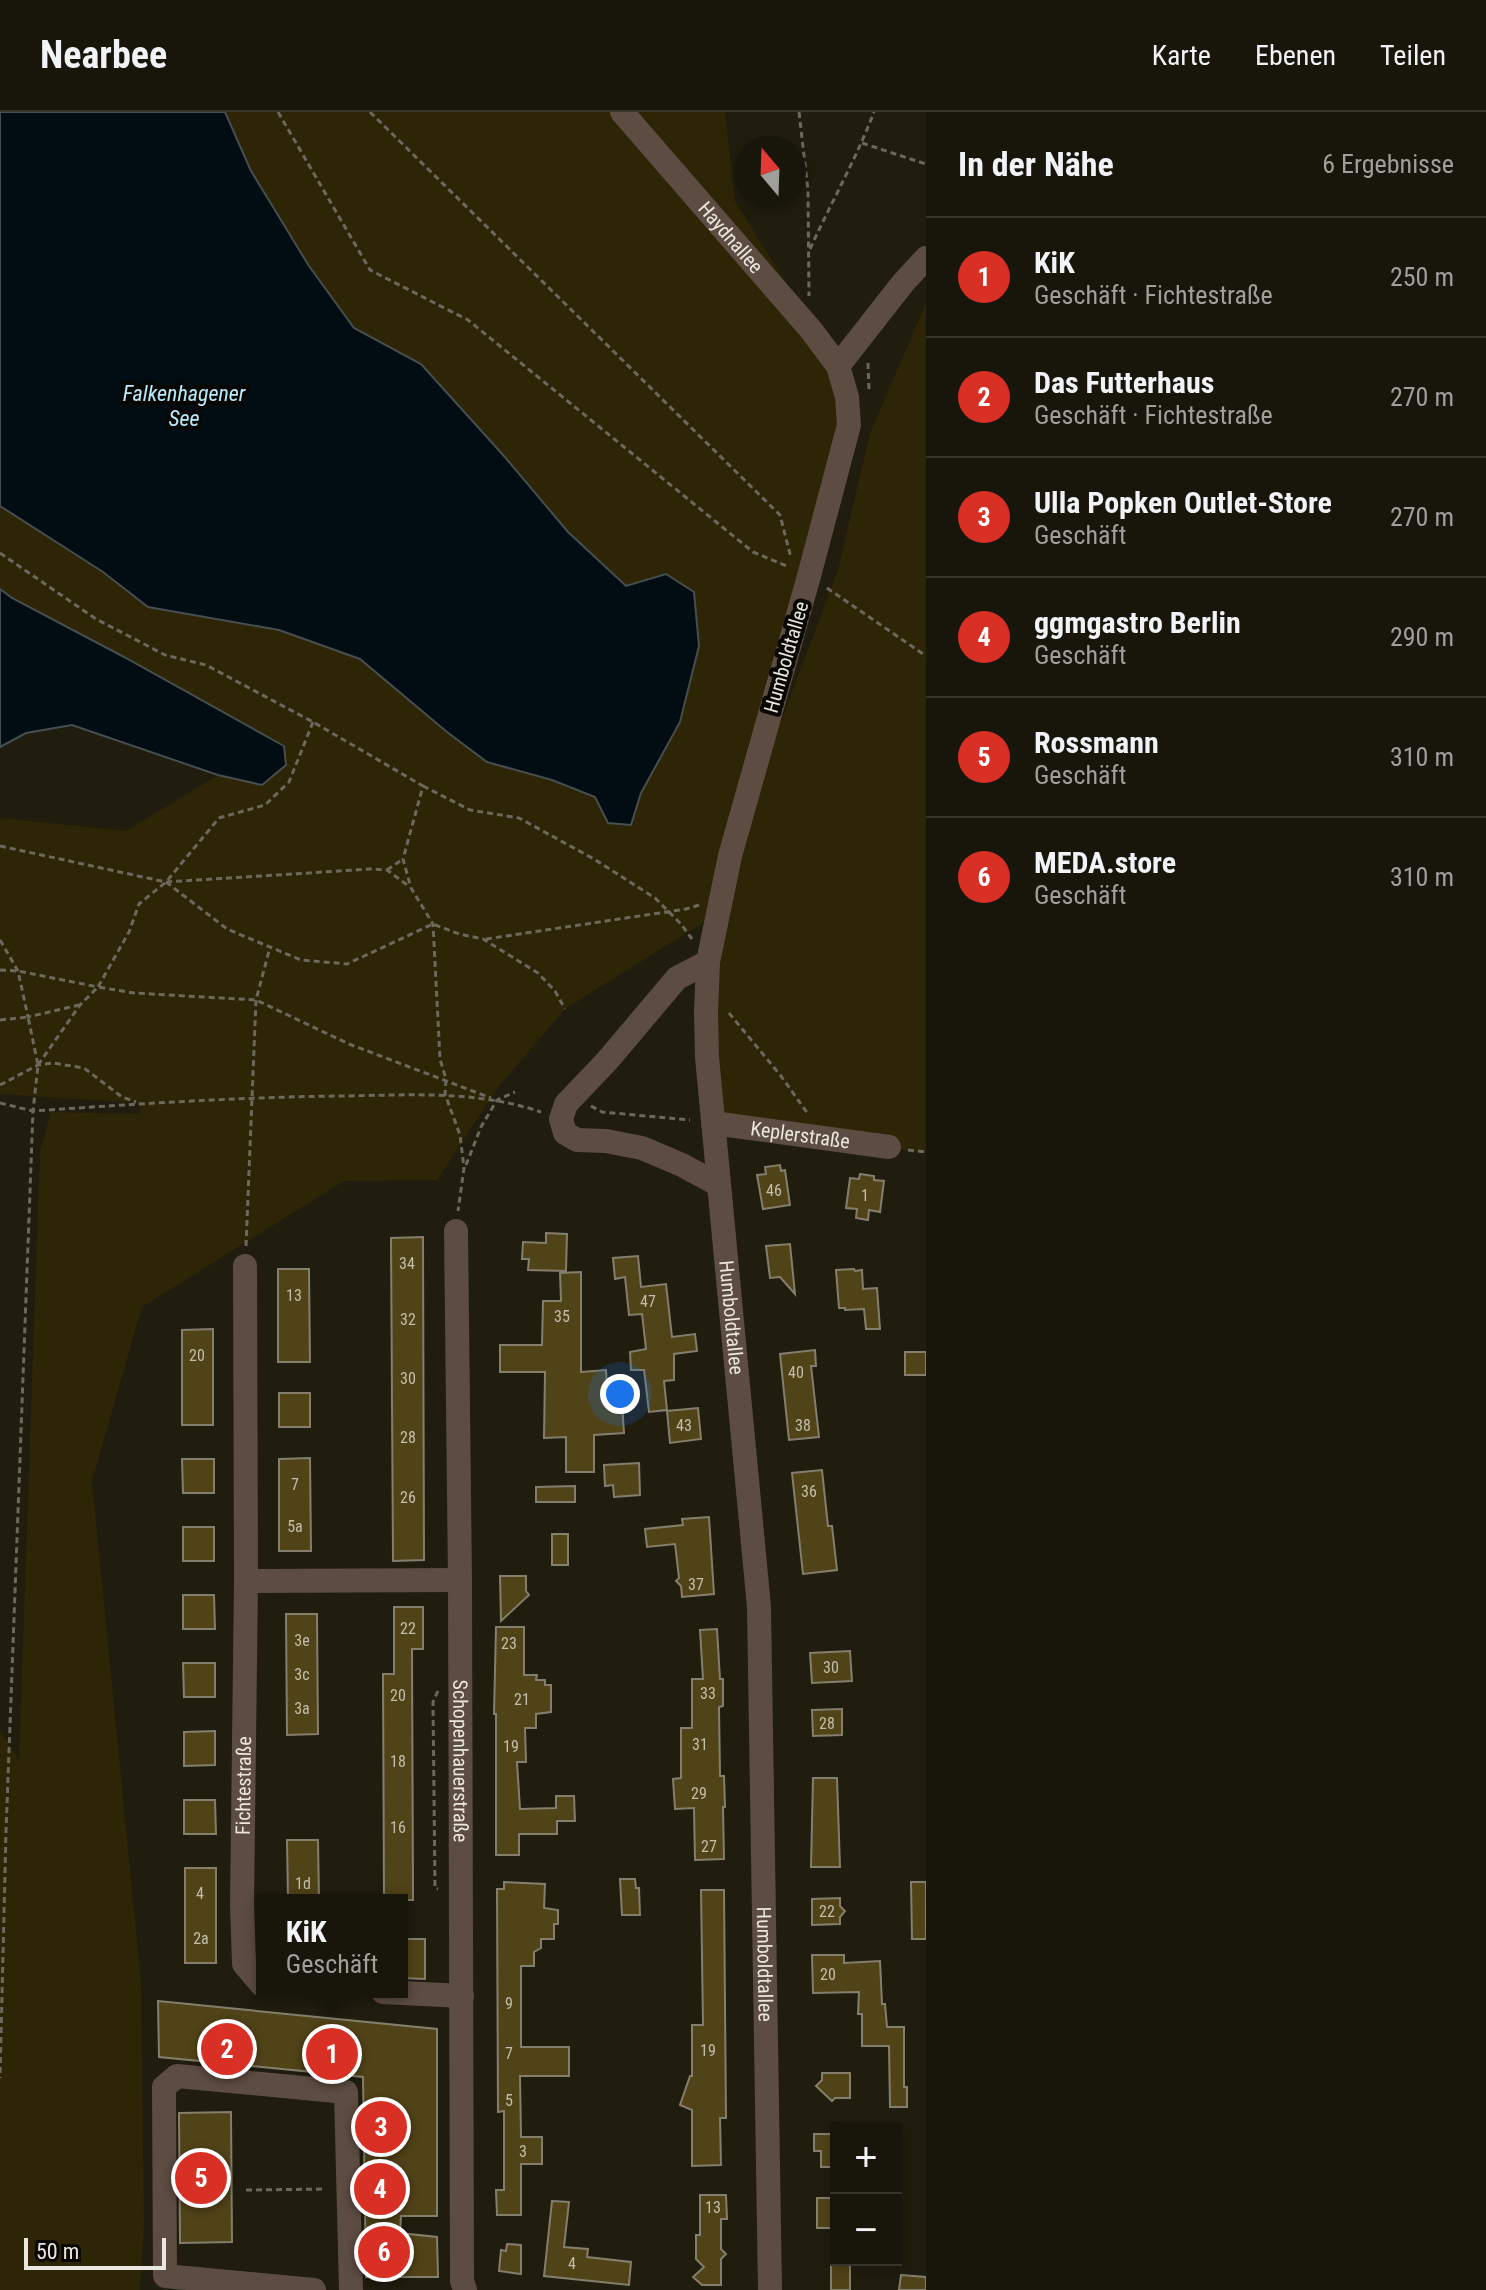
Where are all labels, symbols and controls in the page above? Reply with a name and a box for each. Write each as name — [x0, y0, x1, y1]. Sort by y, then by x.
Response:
text: Nearbee — [40, 33, 167, 77]
text: Karte — [1152, 39, 1211, 72]
text: Ebenen — [1255, 39, 1336, 72]
text: Teilen — [1380, 39, 1446, 72]
north arrow — [734, 136, 806, 208]
text: In der Nähe — [958, 144, 1114, 184]
text: 6 Ergebnisse — [1322, 149, 1454, 179]
street label: Haydnallee — [693, 197, 768, 278]
text: KiK — [1034, 245, 1075, 280]
text: 1 — [977, 262, 991, 292]
text: 250 m — [1390, 262, 1454, 292]
text: Geschäft · Fichtestraße — [1034, 280, 1273, 310]
text: Das Futterhaus — [1034, 365, 1214, 400]
water label: Falkenhagener See — [123, 381, 246, 431]
text: 2 — [977, 382, 991, 412]
text: 270 m — [1390, 382, 1454, 412]
text: Geschäft · Fichtestraße — [1034, 400, 1273, 430]
text: Ulla Popken Outlet-Store — [1034, 485, 1332, 520]
text: 3 — [977, 502, 991, 532]
text: 270 m — [1390, 502, 1454, 532]
text: Geschäft — [1034, 520, 1126, 550]
street label: Humboldtallee — [759, 598, 813, 716]
text: ggmgastro Berlin — [1034, 605, 1241, 640]
text: 4 — [977, 622, 991, 652]
text: 290 m — [1390, 622, 1454, 652]
text: Geschäft — [1034, 640, 1126, 670]
text: Rossmann — [1034, 725, 1159, 760]
text: 5 — [977, 742, 991, 772]
text: 310 m — [1390, 742, 1454, 772]
text: Geschäft — [1034, 760, 1126, 790]
text: MEDA.store — [1034, 845, 1176, 880]
text: 6 — [977, 862, 991, 892]
text: 310 m — [1390, 862, 1454, 892]
text: Geschäft — [1034, 880, 1126, 910]
street label: Keplerstraße — [749, 1116, 851, 1154]
house number: 46 — [766, 1181, 782, 1200]
house number: 1 — [861, 1186, 869, 1205]
house number: 34 — [399, 1254, 415, 1273]
street label: Humboldtallee — [714, 1259, 749, 1376]
house number: 13 — [286, 1286, 302, 1305]
house number: 47 — [640, 1292, 656, 1311]
house number: 35 — [554, 1307, 570, 1326]
house number: 32 — [400, 1310, 416, 1329]
house number: 20 — [189, 1346, 205, 1365]
house number: 40 — [788, 1363, 804, 1382]
house number: 30 — [400, 1369, 416, 1388]
your location — [600, 1374, 640, 1414]
house number: 43 — [676, 1416, 692, 1435]
house number: 38 — [795, 1416, 811, 1435]
house number: 28 — [400, 1428, 416, 1447]
house number: 7 — [291, 1475, 299, 1494]
house number: 36 — [801, 1482, 817, 1501]
house number: 26 — [400, 1488, 416, 1507]
house number: 5a — [287, 1517, 303, 1536]
house number: 37 — [688, 1575, 704, 1594]
house number: 22 — [400, 1619, 416, 1638]
house number: 3e — [294, 1631, 310, 1650]
house number: 23 — [501, 1634, 517, 1653]
house number: 30 — [823, 1658, 839, 1677]
house number: 3c — [294, 1665, 310, 1684]
street label: Schopenhauerstraße — [448, 1680, 473, 1842]
house number: 33 — [700, 1684, 716, 1703]
house number: 20 — [390, 1686, 406, 1705]
house number: 21 — [514, 1690, 530, 1709]
house number: 3a — [294, 1699, 310, 1718]
house number: 28 — [819, 1714, 835, 1733]
house number: 31 — [692, 1735, 708, 1754]
street label: Fichtestraße — [231, 1736, 256, 1835]
house number: 19 — [503, 1737, 519, 1756]
house number: 18 — [390, 1752, 406, 1771]
house number: 29 — [691, 1784, 707, 1803]
house number: 16 — [390, 1818, 406, 1837]
house number: 27 — [701, 1837, 717, 1856]
house number: 1d — [295, 1874, 311, 1893]
house number: 4 — [196, 1884, 204, 1903]
popup — [256, 1894, 408, 1998]
house number: 22 — [819, 1902, 835, 1921]
street label: Humboldtallee — [752, 1906, 778, 2022]
text: KiK — [286, 1914, 327, 1949]
house number: 2a — [193, 1929, 209, 1948]
text: Geschäft — [286, 1949, 378, 1979]
house number: 20 — [820, 1965, 836, 1984]
house number: 9 — [505, 1994, 513, 2013]
pin: 2 — [201, 2019, 253, 2079]
pin: 1 — [306, 2024, 358, 2084]
house number: 19 — [700, 2041, 716, 2060]
house number: 7 — [505, 2044, 513, 2063]
house number: 5 — [505, 2091, 513, 2110]
pin: 3 — [355, 2097, 407, 2157]
map controls — [830, 2122, 902, 2266]
button: + — [830, 2122, 902, 2194]
house number: 3 — [519, 2142, 527, 2161]
pin: 5 — [175, 2148, 227, 2208]
pin: 4 — [354, 2159, 406, 2219]
button: − — [830, 2194, 902, 2266]
house number: 13 — [705, 2198, 721, 2217]
pin: 6 — [358, 2222, 410, 2282]
scale bar — [24, 2234, 166, 2270]
text: 50 m — [36, 2239, 79, 2264]
house number: 4 — [568, 2254, 576, 2273]

